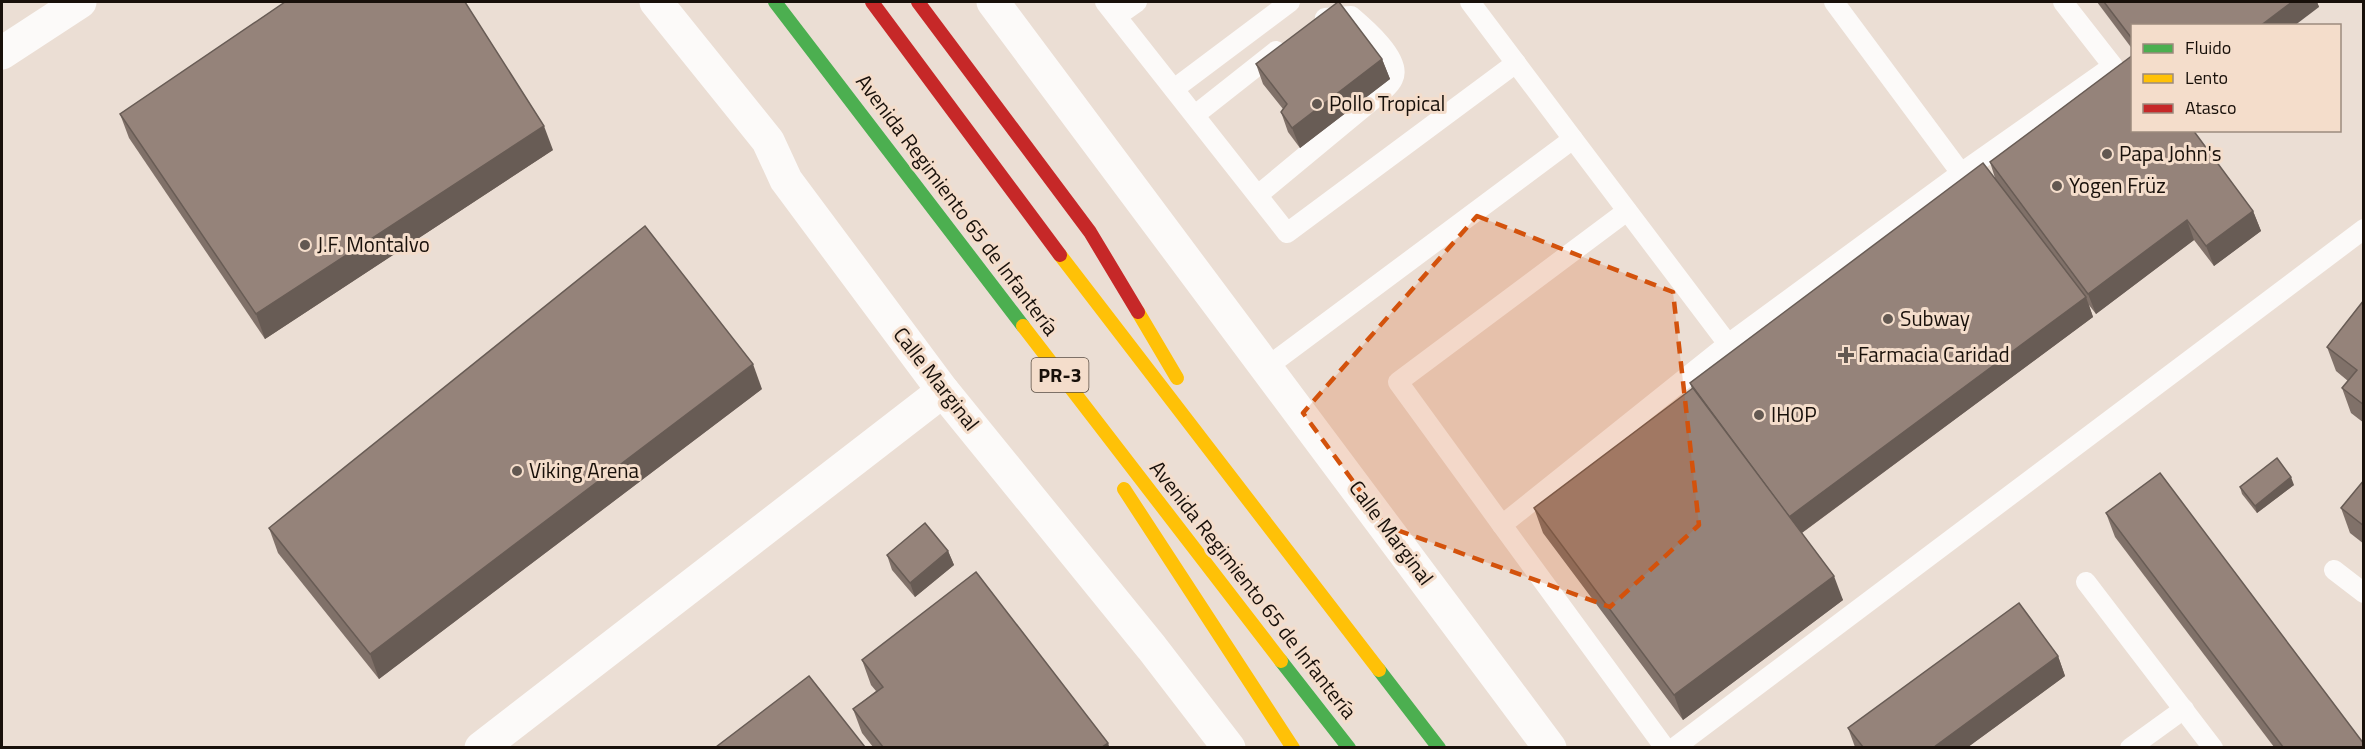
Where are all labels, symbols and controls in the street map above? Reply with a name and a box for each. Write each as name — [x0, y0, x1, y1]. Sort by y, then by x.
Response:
legend — [2131, 24, 2341, 132]
text: Fluido — [2185, 34, 2231, 61]
text: Lento — [2185, 64, 2228, 91]
street label: Avenida Regimiento 65 de Infantería — [849, 67, 1067, 342]
place label: Pollo Tropical — [1329, 87, 1445, 119]
text: Atasco — [2185, 94, 2236, 121]
marker: Pollo Tropical — [1310, 97, 1324, 111]
place label: Papa John's — [2119, 137, 2221, 169]
marker: Papa John's — [2100, 147, 2114, 161]
place label: Yogen Früz — [2069, 169, 2166, 201]
marker: Yogen Früz — [2050, 179, 2064, 193]
place label: J.F. Montalvo — [317, 228, 430, 260]
marker: J.F. Montalvo — [298, 238, 312, 252]
place label: Subway — [1900, 302, 1970, 334]
marker: Subway — [1881, 312, 1895, 326]
street label: Calle Marginal — [886, 320, 988, 437]
place label: Farmacia Caridad — [1858, 338, 2010, 370]
marker: Farmacia Caridad — [1839, 348, 1853, 362]
road number: PR-3 — [1032, 358, 1088, 392]
place label: IHOP — [1771, 398, 1817, 430]
marker: IHOP — [1752, 408, 1766, 422]
street label: Avenida Regimiento 65 de Infantería — [1143, 453, 1365, 726]
place label: Viking Arena — [529, 454, 640, 486]
marker: Viking Arena — [510, 464, 524, 478]
street label: Calle Marginal — [1342, 473, 1442, 592]

